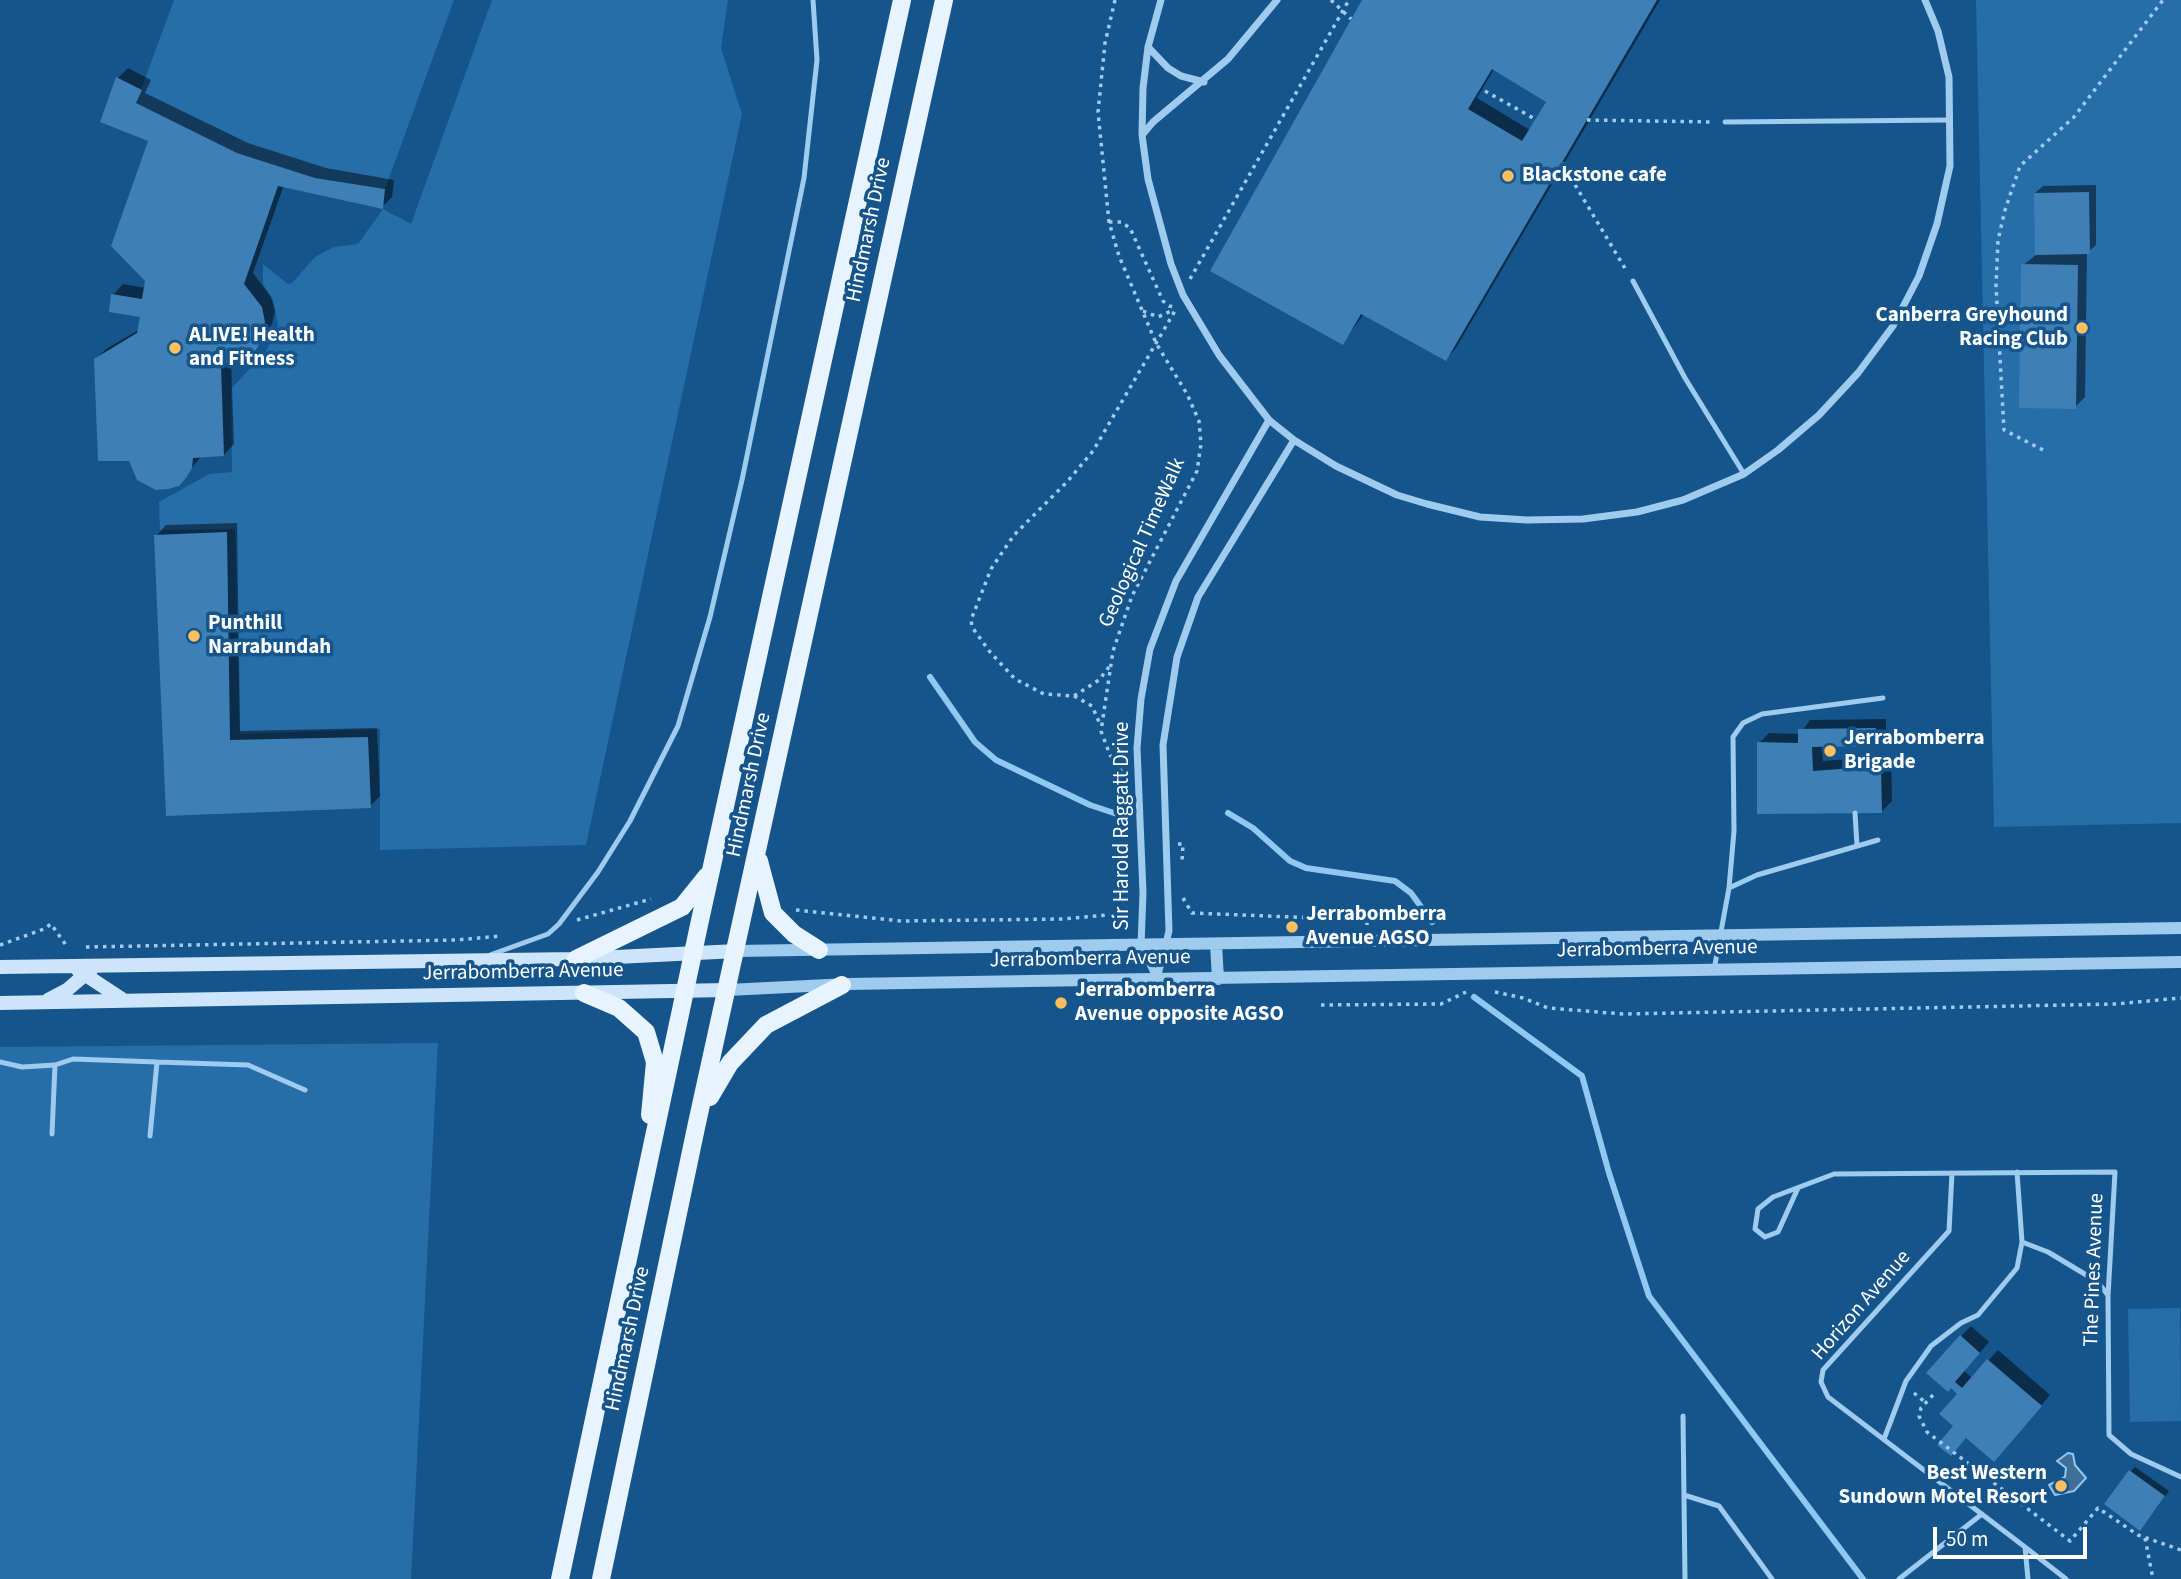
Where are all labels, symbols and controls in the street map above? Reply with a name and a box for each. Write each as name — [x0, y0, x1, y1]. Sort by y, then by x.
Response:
street label: Hindmarsh Drive — [842, 155, 898, 305]
place label: Blackstone cafe — [1522, 163, 1667, 189]
marker: Blackstone cafe — [1500, 168, 1516, 184]
place label: Canberra Greyhound Racing Club — [1876, 303, 2068, 353]
marker: Canberra Greyhound Racing Club — [2074, 320, 2090, 336]
place label: ALIVE! Health and Fitness — [189, 323, 315, 373]
marker: ALIVE! Health and Fitness — [167, 340, 183, 356]
street label: Geological TimeWalk — [1094, 454, 1192, 632]
place label: Punthill Narrabundah — [208, 611, 331, 661]
marker: Punthill Narrabundah — [186, 628, 202, 644]
street label: Hindmarsh Drive — [722, 710, 778, 860]
street label: Sir Harold Raggatt Drive — [1110, 722, 1136, 930]
place label: Jerrabomberra Brigade — [1844, 726, 1985, 776]
marker: Jerrabomberra Brigade — [1822, 743, 1838, 759]
place label: Jerrabomberra Avenue AGSO — [1306, 902, 1447, 952]
marker: Jerrabomberra Avenue AGSO — [1284, 919, 1300, 935]
street label: Jerrabomberra Avenue — [1556, 936, 1758, 964]
street label: Jerrabomberra Avenue — [989, 946, 1191, 974]
street label: Jerrabomberra Avenue — [422, 959, 624, 987]
place label: Jerrabomberra Avenue opposite AGSO — [1075, 978, 1284, 1028]
marker: Jerrabomberra Avenue opposite AGSO — [1053, 995, 1069, 1011]
street label: The Pines Avenue — [2080, 1193, 2110, 1347]
street label: Horizon Avenue — [1807, 1246, 1917, 1366]
street label: Hindmarsh Drive — [601, 1264, 657, 1414]
place label: Best Western Sundown Motel Resort — [1839, 1461, 2047, 1511]
marker: Best Western Sundown Motel Resort — [2053, 1478, 2069, 1494]
scale bar — [1936, 1512, 2090, 1556]
text: 50 m — [1946, 1524, 1988, 1554]

